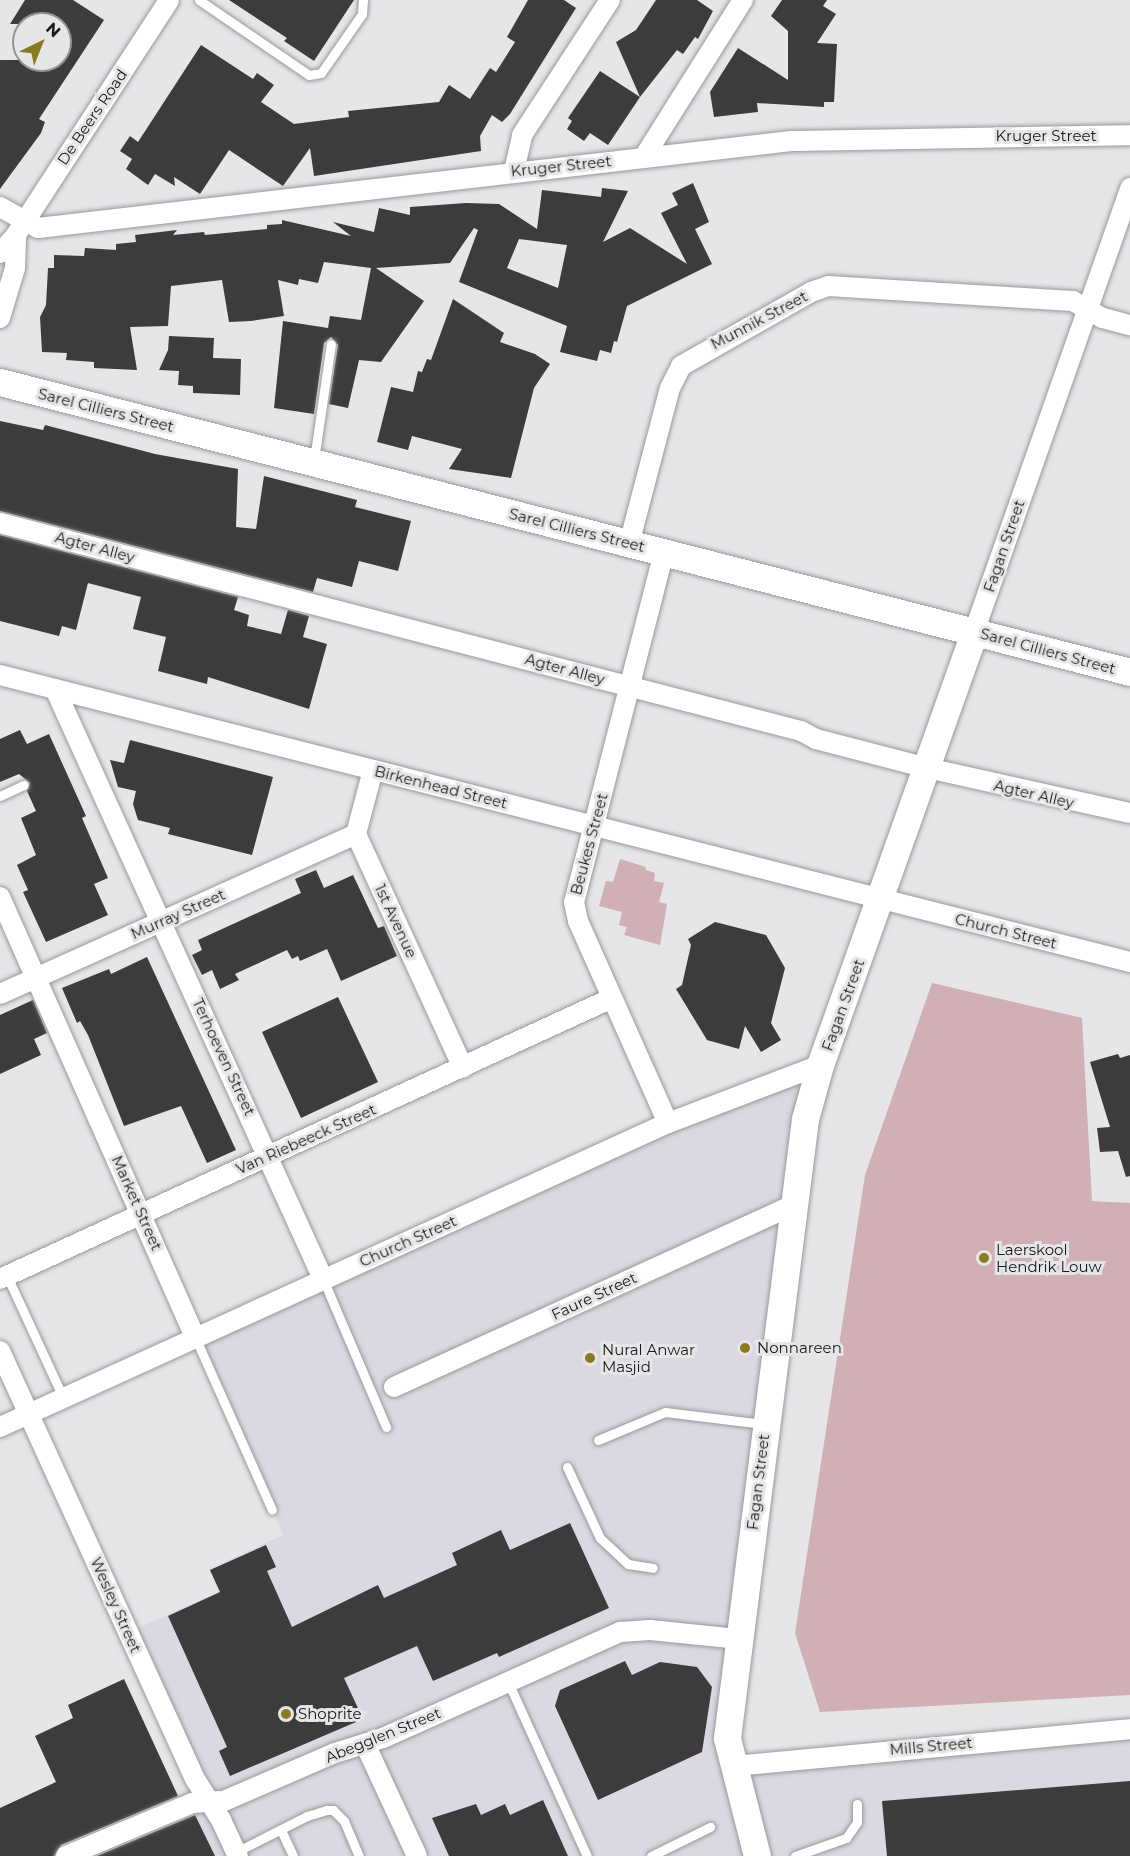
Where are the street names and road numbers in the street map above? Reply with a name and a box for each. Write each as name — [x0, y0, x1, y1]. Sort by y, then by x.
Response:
street label: De Beers Road — [53, 66, 131, 168]
street label: Kruger Street — [995, 127, 1097, 145]
street label: Kruger Street — [510, 152, 612, 180]
street label: Munnik Street — [708, 287, 810, 353]
street label: Sarel Cilliers Street — [36, 384, 176, 436]
street label: Fagan Street — [980, 497, 1028, 595]
street label: Sarel Cilliers Street — [507, 504, 647, 556]
street label: Agter Alley — [53, 528, 137, 566]
street label: Sarel Cilliers Street — [978, 624, 1118, 678]
street label: Agter Alley — [523, 650, 607, 688]
street label: Birkenhead Street — [373, 762, 509, 812]
street label: Agter Alley — [992, 776, 1076, 812]
street label: Beukes Street — [567, 791, 611, 897]
street label: 1st Avenue — [371, 881, 421, 961]
street label: Murray Street — [128, 885, 228, 943]
street label: Church Street — [953, 910, 1059, 952]
street label: Fagan Street — [818, 957, 868, 1053]
street label: Terhoeven Street — [189, 995, 259, 1119]
street label: Van Riebeeck Street — [233, 1100, 379, 1178]
street label: Market Street — [108, 1153, 166, 1253]
street label: Church Street — [357, 1212, 459, 1270]
street label: Faure Street — [548, 1268, 640, 1324]
street label: Fagan Street — [743, 1433, 773, 1531]
street label: Wesley Street — [87, 1554, 145, 1656]
street label: Abegglen Street — [323, 1704, 443, 1766]
street label: Mills Street — [889, 1733, 973, 1759]

